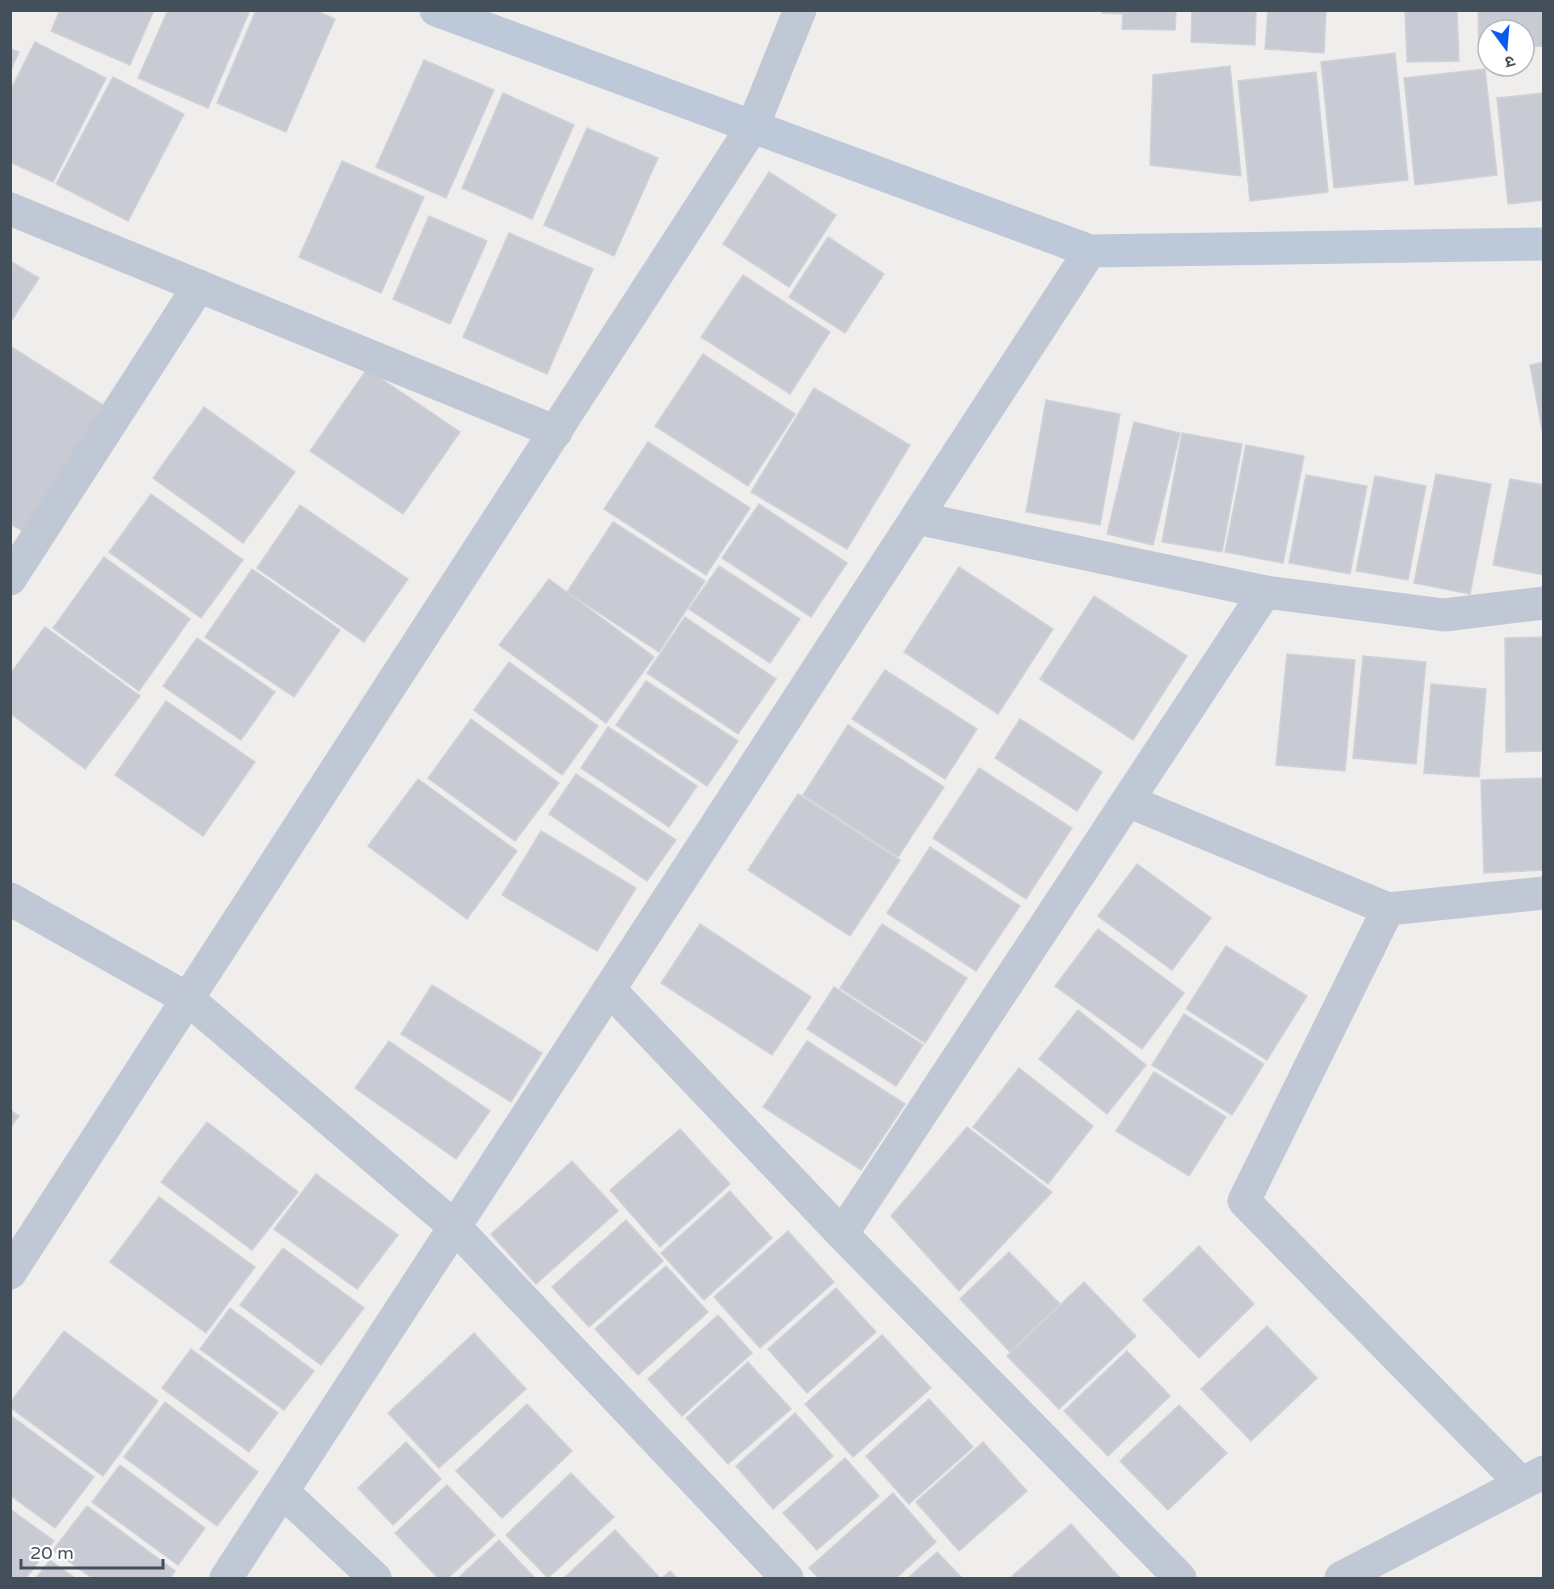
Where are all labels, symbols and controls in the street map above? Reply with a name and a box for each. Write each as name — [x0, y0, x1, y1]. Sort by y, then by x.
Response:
north arrow — [1476, 18, 1536, 78]
text: उ — [1502, 51, 1517, 73]
scale bar — [21, 1532, 164, 1570]
text: 20 m — [30, 1542, 74, 1564]

